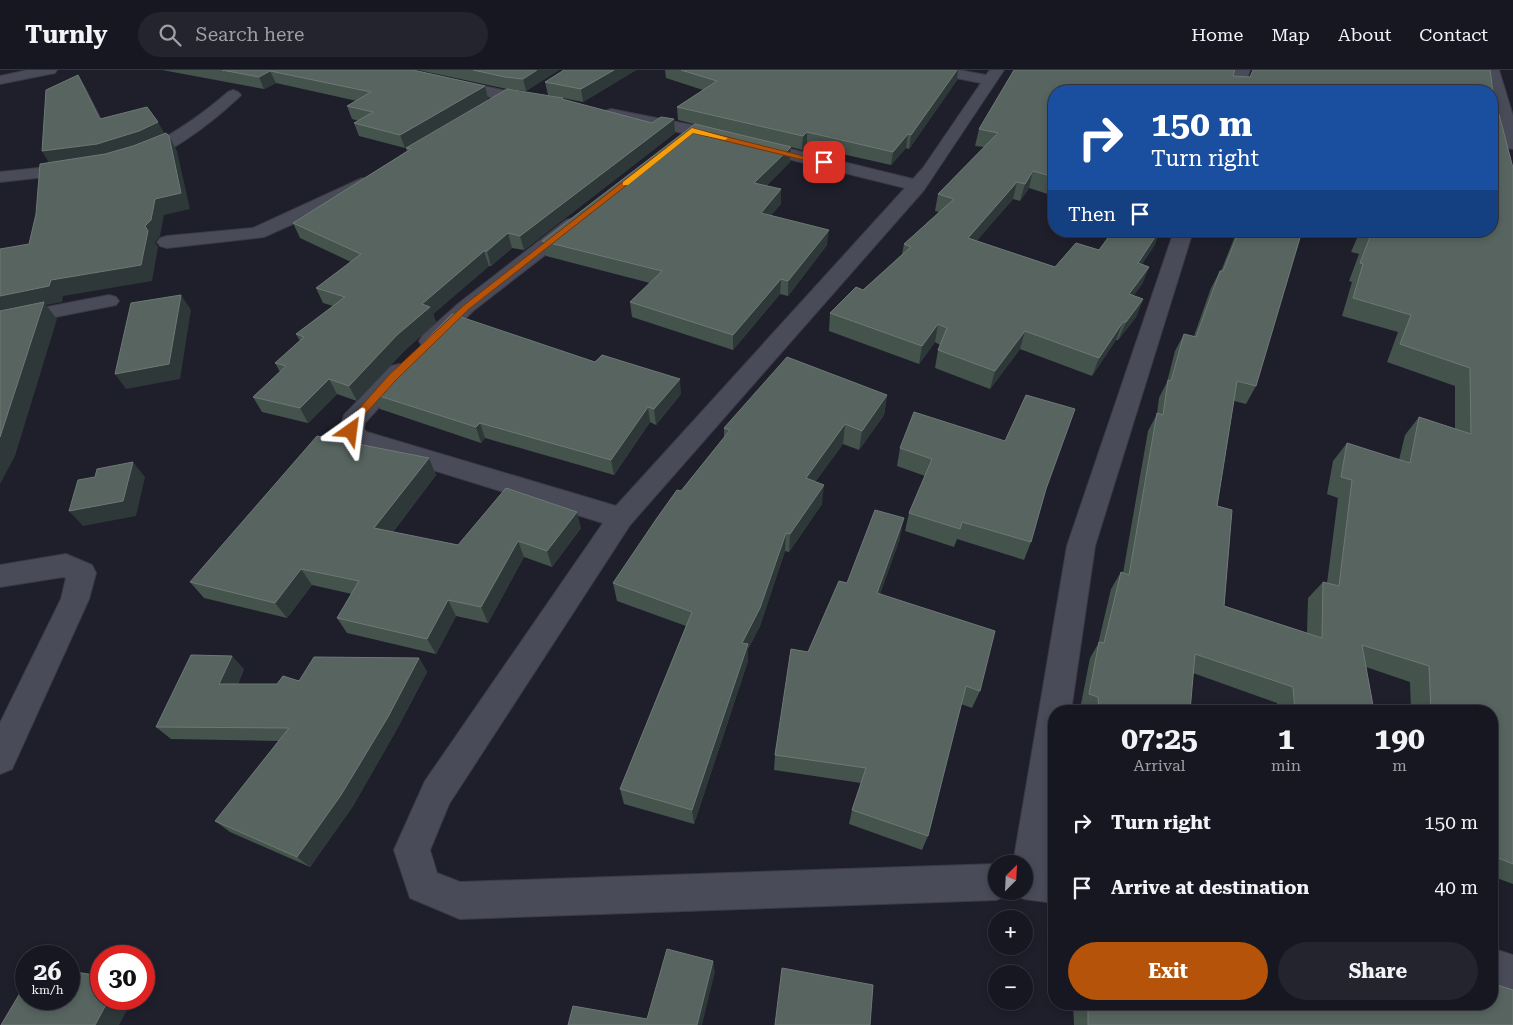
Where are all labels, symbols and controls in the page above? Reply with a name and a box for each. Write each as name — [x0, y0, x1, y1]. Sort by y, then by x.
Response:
search box — [138, 12, 488, 57]
text: Turnly — [25, 21, 108, 49]
icon: search — [156, 21, 184, 49]
text: Search here — [196, 23, 304, 46]
text: Home — [1191, 24, 1243, 45]
text: Map — [1271, 24, 1310, 45]
text: About — [1338, 24, 1391, 45]
text: Contact — [1419, 24, 1488, 45]
text: 150 m — [1151, 104, 1252, 145]
icon: right — [1068, 105, 1133, 170]
pin — [803, 141, 845, 183]
text: Turn right — [1151, 146, 1259, 171]
icon: arrive — [810, 148, 838, 176]
icon: arrive — [1126, 200, 1154, 228]
text: Then — [1068, 203, 1116, 226]
position arrow — [324, 404, 376, 456]
text: 07:25 — [1121, 721, 1198, 756]
text: 1 — [1278, 721, 1294, 756]
text: 190 — [1374, 721, 1425, 756]
text: Arrival — [1134, 756, 1186, 775]
text: min — [1271, 756, 1301, 775]
text: m — [1392, 756, 1407, 775]
icon: right — [1068, 809, 1096, 837]
text: Turn right — [1111, 811, 1211, 834]
text: 150 m — [1424, 811, 1478, 834]
north arrow — [988, 855, 1032, 900]
map controls — [988, 855, 1033, 1010]
icon: arrive — [1068, 874, 1096, 902]
text: Arrive at destination — [1111, 876, 1309, 899]
text: 40 m — [1435, 876, 1478, 899]
button: + — [988, 910, 1033, 955]
button: Exit — [1068, 942, 1268, 1000]
button: Share — [1278, 942, 1478, 1000]
speed limit sign: 30 — [90, 945, 155, 1010]
text: 26 — [33, 957, 62, 986]
button: − — [988, 965, 1033, 1010]
text: km/h — [31, 983, 64, 997]

